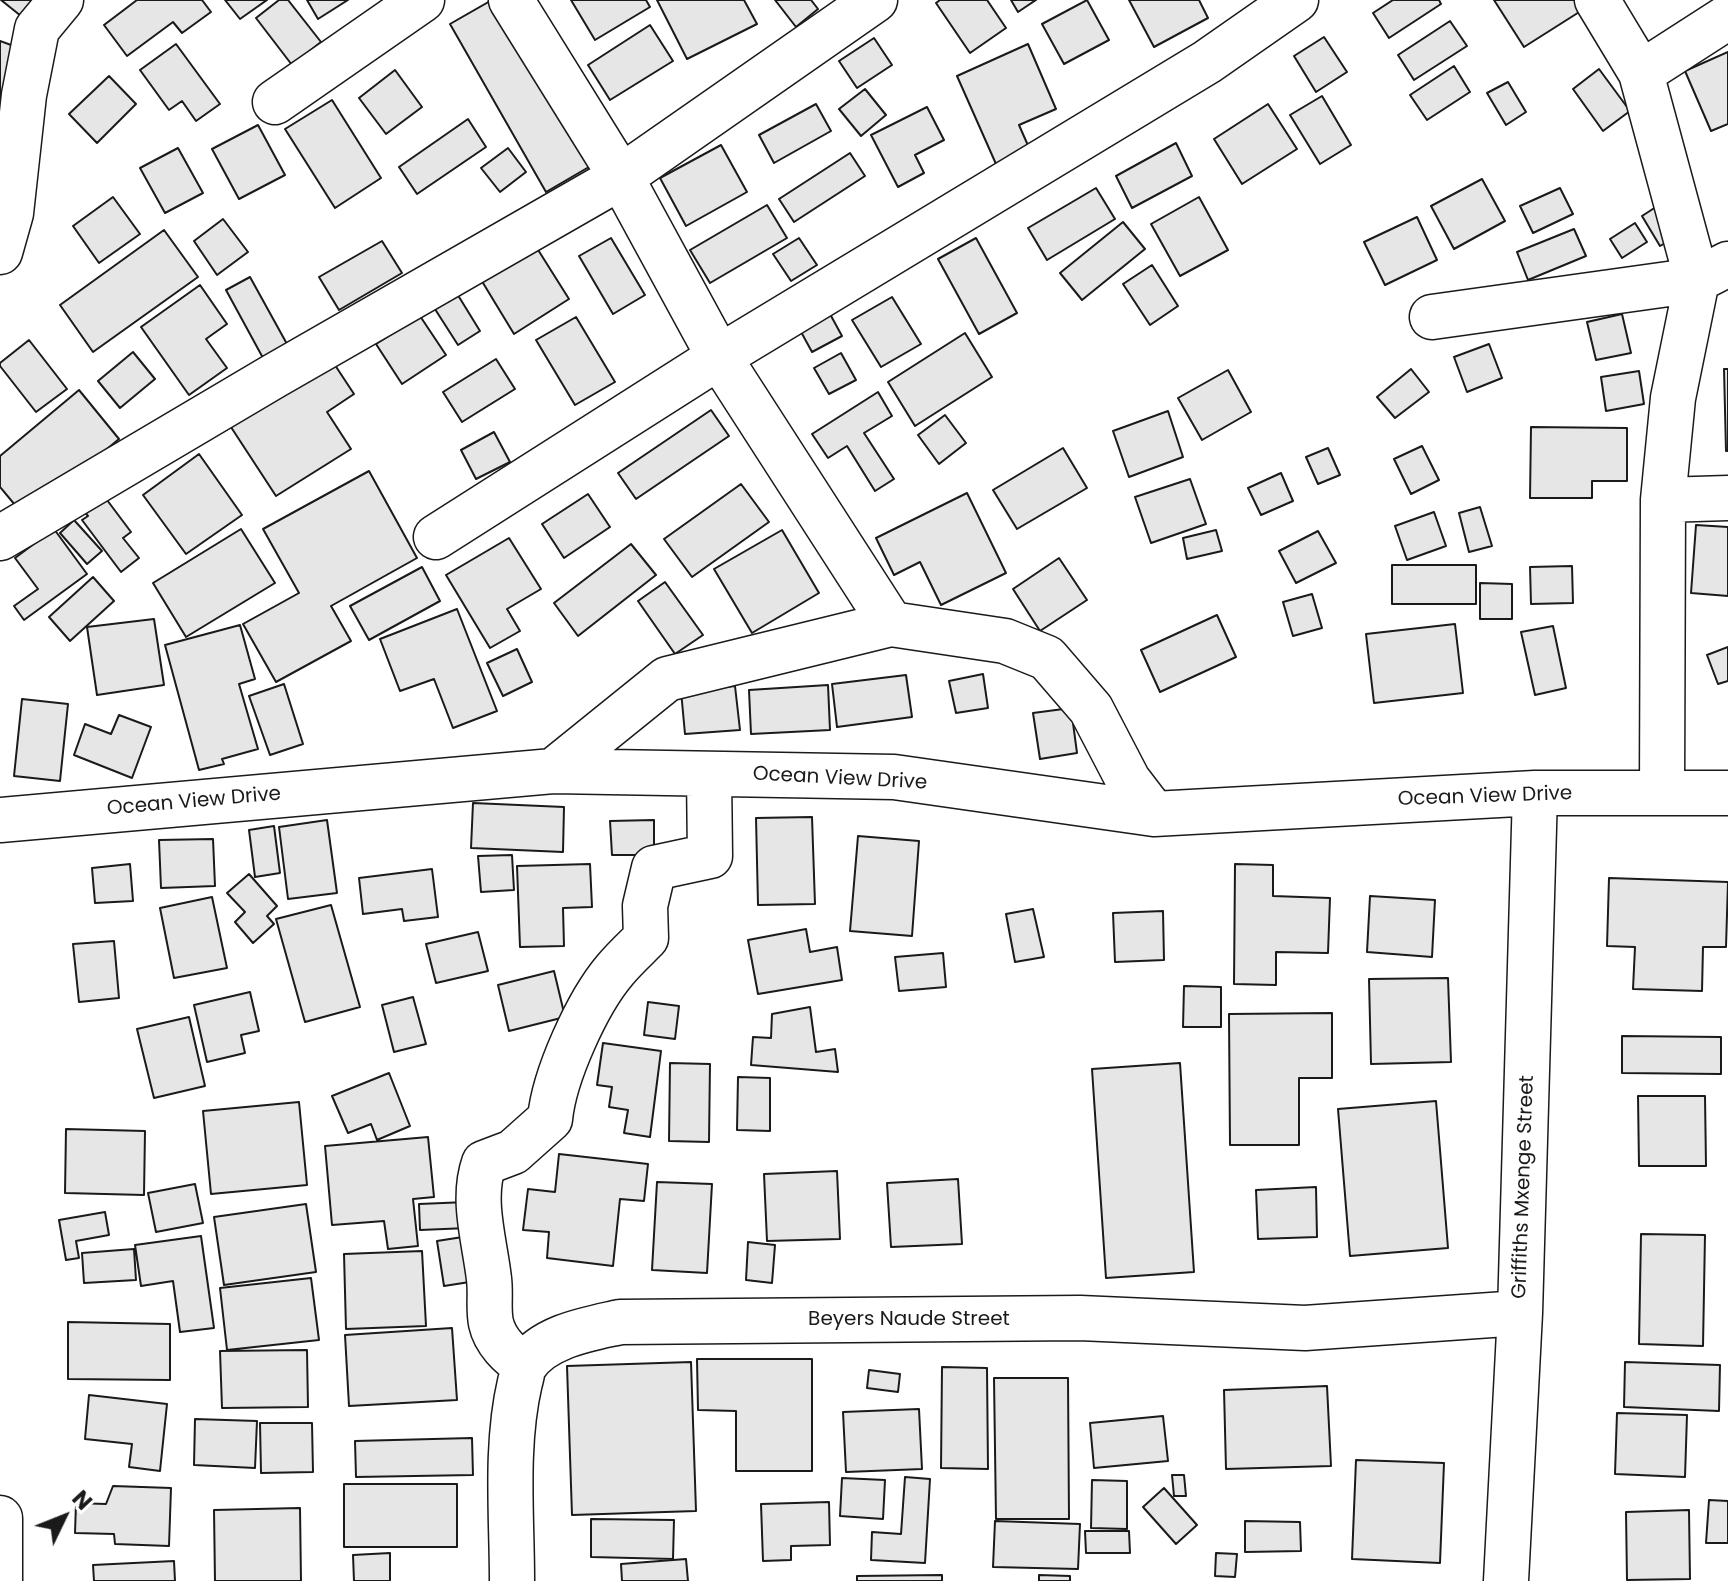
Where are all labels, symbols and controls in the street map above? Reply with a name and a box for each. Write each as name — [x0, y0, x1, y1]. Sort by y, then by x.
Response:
street label: Ocean View Drive — [752, 762, 928, 796]
street label: Ocean View Drive — [106, 782, 282, 822]
street label: Ocean View Drive — [1397, 782, 1573, 812]
street label: Griffiths Mxenge Street — [1508, 1075, 1540, 1299]
street label: Beyers Naude Street — [808, 1308, 1010, 1332]
north arrow — [24, 1477, 104, 1557]
text: N — [65, 1484, 99, 1517]

